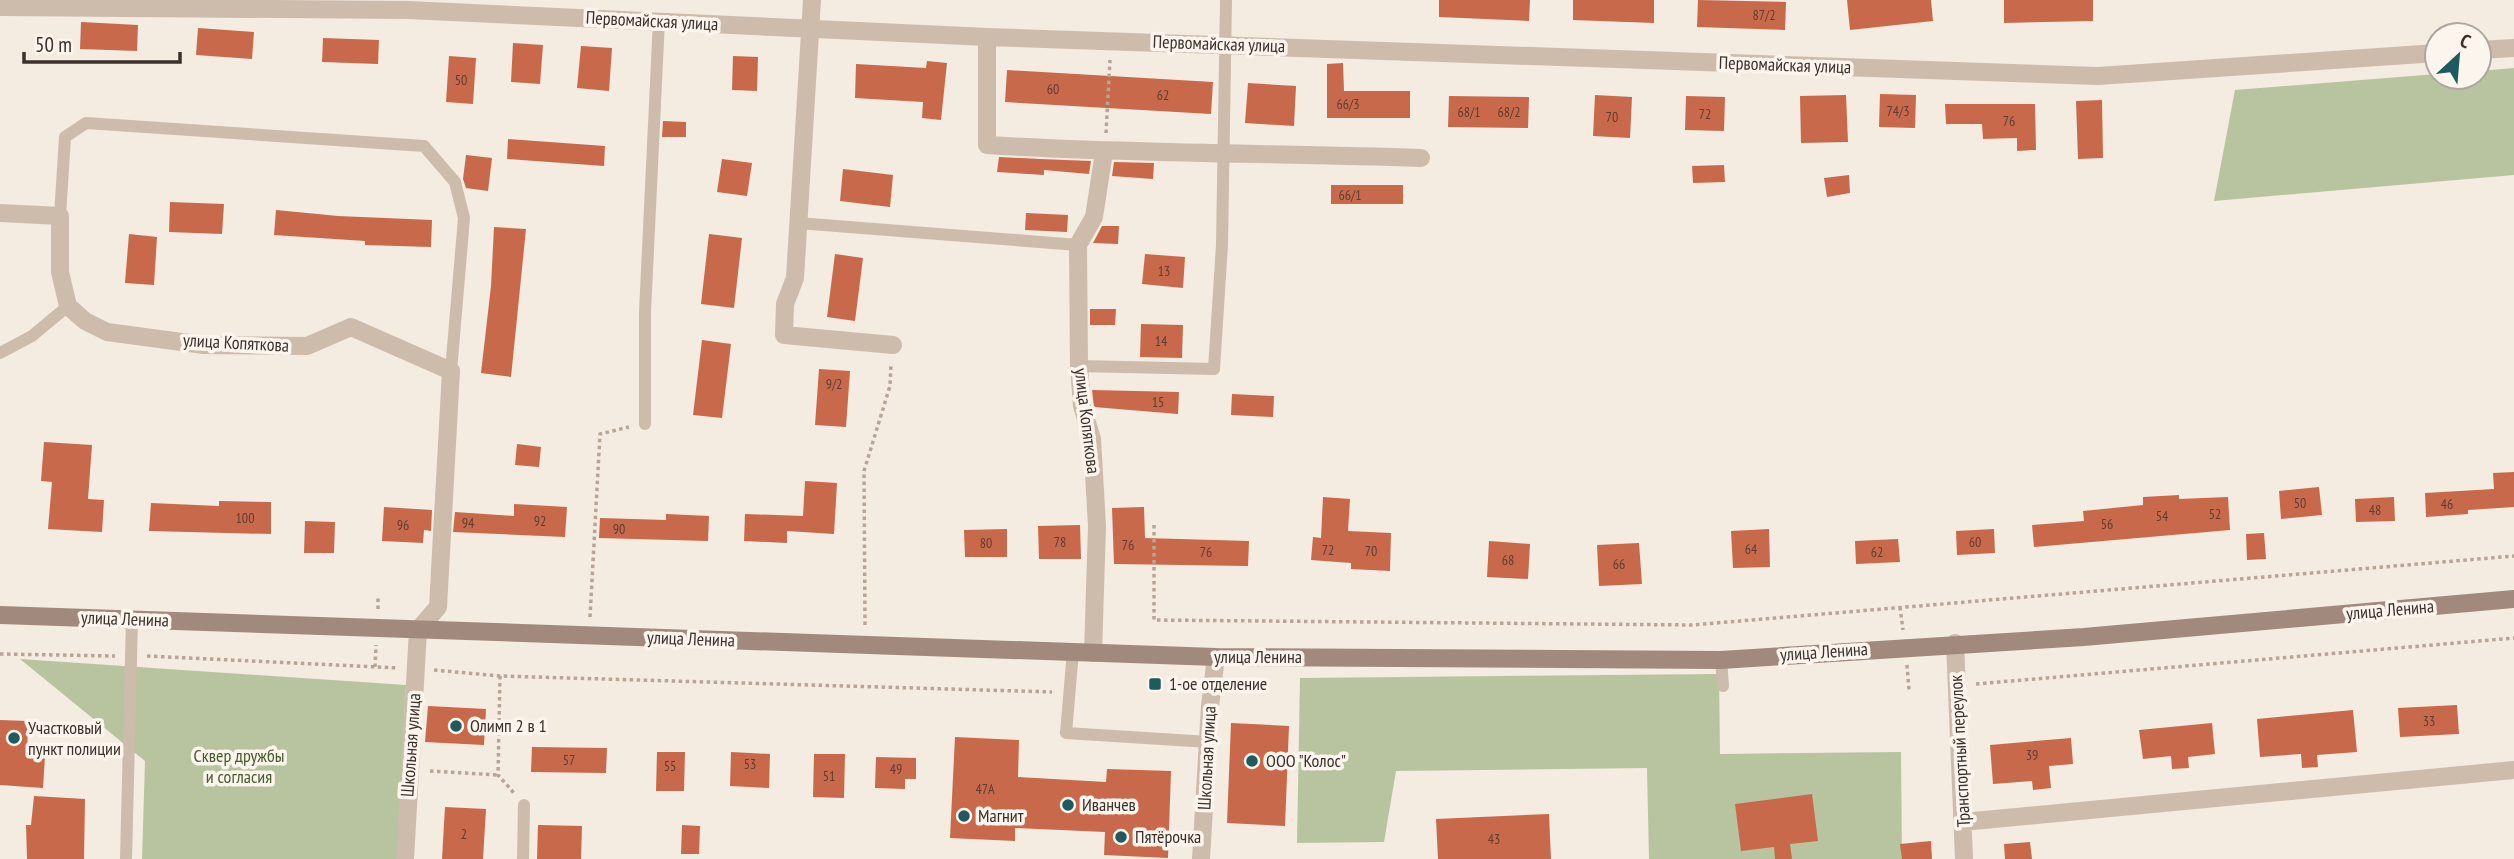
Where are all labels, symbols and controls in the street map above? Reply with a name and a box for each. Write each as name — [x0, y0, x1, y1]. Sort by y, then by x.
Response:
street label: Первомайская улица — [585, 6, 719, 35]
house number: 87/2 — [1752, 6, 1776, 24]
scale bar — [24, 21, 180, 65]
north arrow — [2423, 21, 2493, 91]
text: С — [2456, 28, 2475, 54]
street label: Первомайская улица — [1152, 30, 1286, 57]
text: 50 m — [35, 31, 72, 58]
street label: Первомайская улица — [1718, 51, 1852, 78]
house number: 50 — [455, 71, 467, 89]
house number: 60 — [1047, 80, 1059, 98]
house number: 62 — [1157, 86, 1169, 104]
house number: 66/3 — [1336, 95, 1360, 113]
house number: 74/3 — [1886, 102, 1910, 120]
house number: 68/1 — [1457, 103, 1481, 121]
house number: 68/2 — [1497, 103, 1521, 121]
house number: 72 — [1699, 105, 1711, 123]
house number: 70 — [1606, 108, 1618, 126]
house number: 76 — [2003, 112, 2015, 130]
house number: 66/1 — [1338, 186, 1362, 204]
house number: 13 — [1158, 262, 1170, 280]
street label: улица Копяткова — [182, 328, 290, 357]
house number: 14 — [1155, 332, 1168, 350]
street label: улица Копяткова — [1070, 367, 1105, 475]
house number: 9/2 — [826, 375, 842, 393]
house number: 15 — [1152, 393, 1164, 411]
house number: 50 — [2294, 494, 2306, 512]
house number: 46 — [2441, 495, 2453, 513]
house number: 48 — [2369, 501, 2381, 519]
house number: 52 — [2209, 505, 2221, 523]
house number: 54 — [2156, 507, 2169, 525]
house number: 100 — [236, 509, 254, 527]
house number: 92 — [534, 512, 546, 530]
house number: 94 — [462, 514, 475, 532]
house number: 56 — [2101, 515, 2113, 533]
house number: 96 — [397, 516, 409, 534]
house number: 90 — [613, 520, 625, 538]
house number: 78 — [1054, 533, 1066, 551]
house number: 60 — [1969, 533, 1981, 551]
house number: 80 — [980, 534, 992, 552]
house number: 76 — [1122, 536, 1134, 554]
house number: 64 — [1745, 540, 1758, 558]
house number: 72 — [1322, 541, 1334, 559]
house number: 70 — [1365, 542, 1377, 560]
house number: 76 — [1200, 543, 1212, 561]
house number: 62 — [1871, 543, 1883, 561]
house number: 68 — [1502, 551, 1514, 569]
house number: 66 — [1613, 555, 1625, 573]
street label: улица Ленина — [2345, 594, 2435, 625]
street label: улица Ленина — [81, 605, 169, 632]
street label: улица Ленина — [647, 625, 735, 652]
street label: улица Ленина — [1779, 637, 1869, 666]
street label: улица Ленина — [1214, 645, 1302, 668]
place label: 1-ое отделение — [1169, 672, 1267, 695]
street label: Транспортный переулок — [1944, 674, 1975, 828]
marker: 1-ое отделение — [1147, 676, 1163, 692]
street label: Школьная улица — [395, 692, 426, 798]
street label: Школьная улица — [1192, 705, 1221, 810]
house number: 33 — [2423, 712, 2435, 730]
place label: Олимп 2 в 1 — [470, 714, 547, 737]
place label: Участковый пункт полиции — [28, 716, 121, 760]
marker: Олимп 2 в 1 — [448, 718, 464, 734]
marker: Участковый пункт полиции — [6, 730, 22, 746]
park label: Сквер дружбы и согласия — [194, 744, 285, 788]
house number: 39 — [2026, 746, 2038, 764]
place label: ООО "Колос" — [1266, 749, 1346, 772]
house number: 57 — [563, 751, 575, 769]
marker: ООО "Колос" — [1244, 753, 1260, 769]
house number: 53 — [744, 755, 756, 773]
house number: 55 — [664, 757, 676, 775]
house number: 49 — [890, 760, 902, 778]
house number: 51 — [823, 767, 835, 785]
house number: 47А — [975, 780, 995, 798]
place label: Иванчев — [1082, 793, 1136, 816]
marker: Иванчев — [1060, 797, 1076, 813]
place label: Магнит — [978, 804, 1024, 827]
marker: Магнит — [956, 808, 972, 824]
house number: 2 — [461, 825, 467, 843]
place label: Пятёрочка — [1135, 825, 1201, 848]
marker: Пятёрочка — [1113, 829, 1129, 845]
house number: 43 — [1488, 830, 1500, 848]

